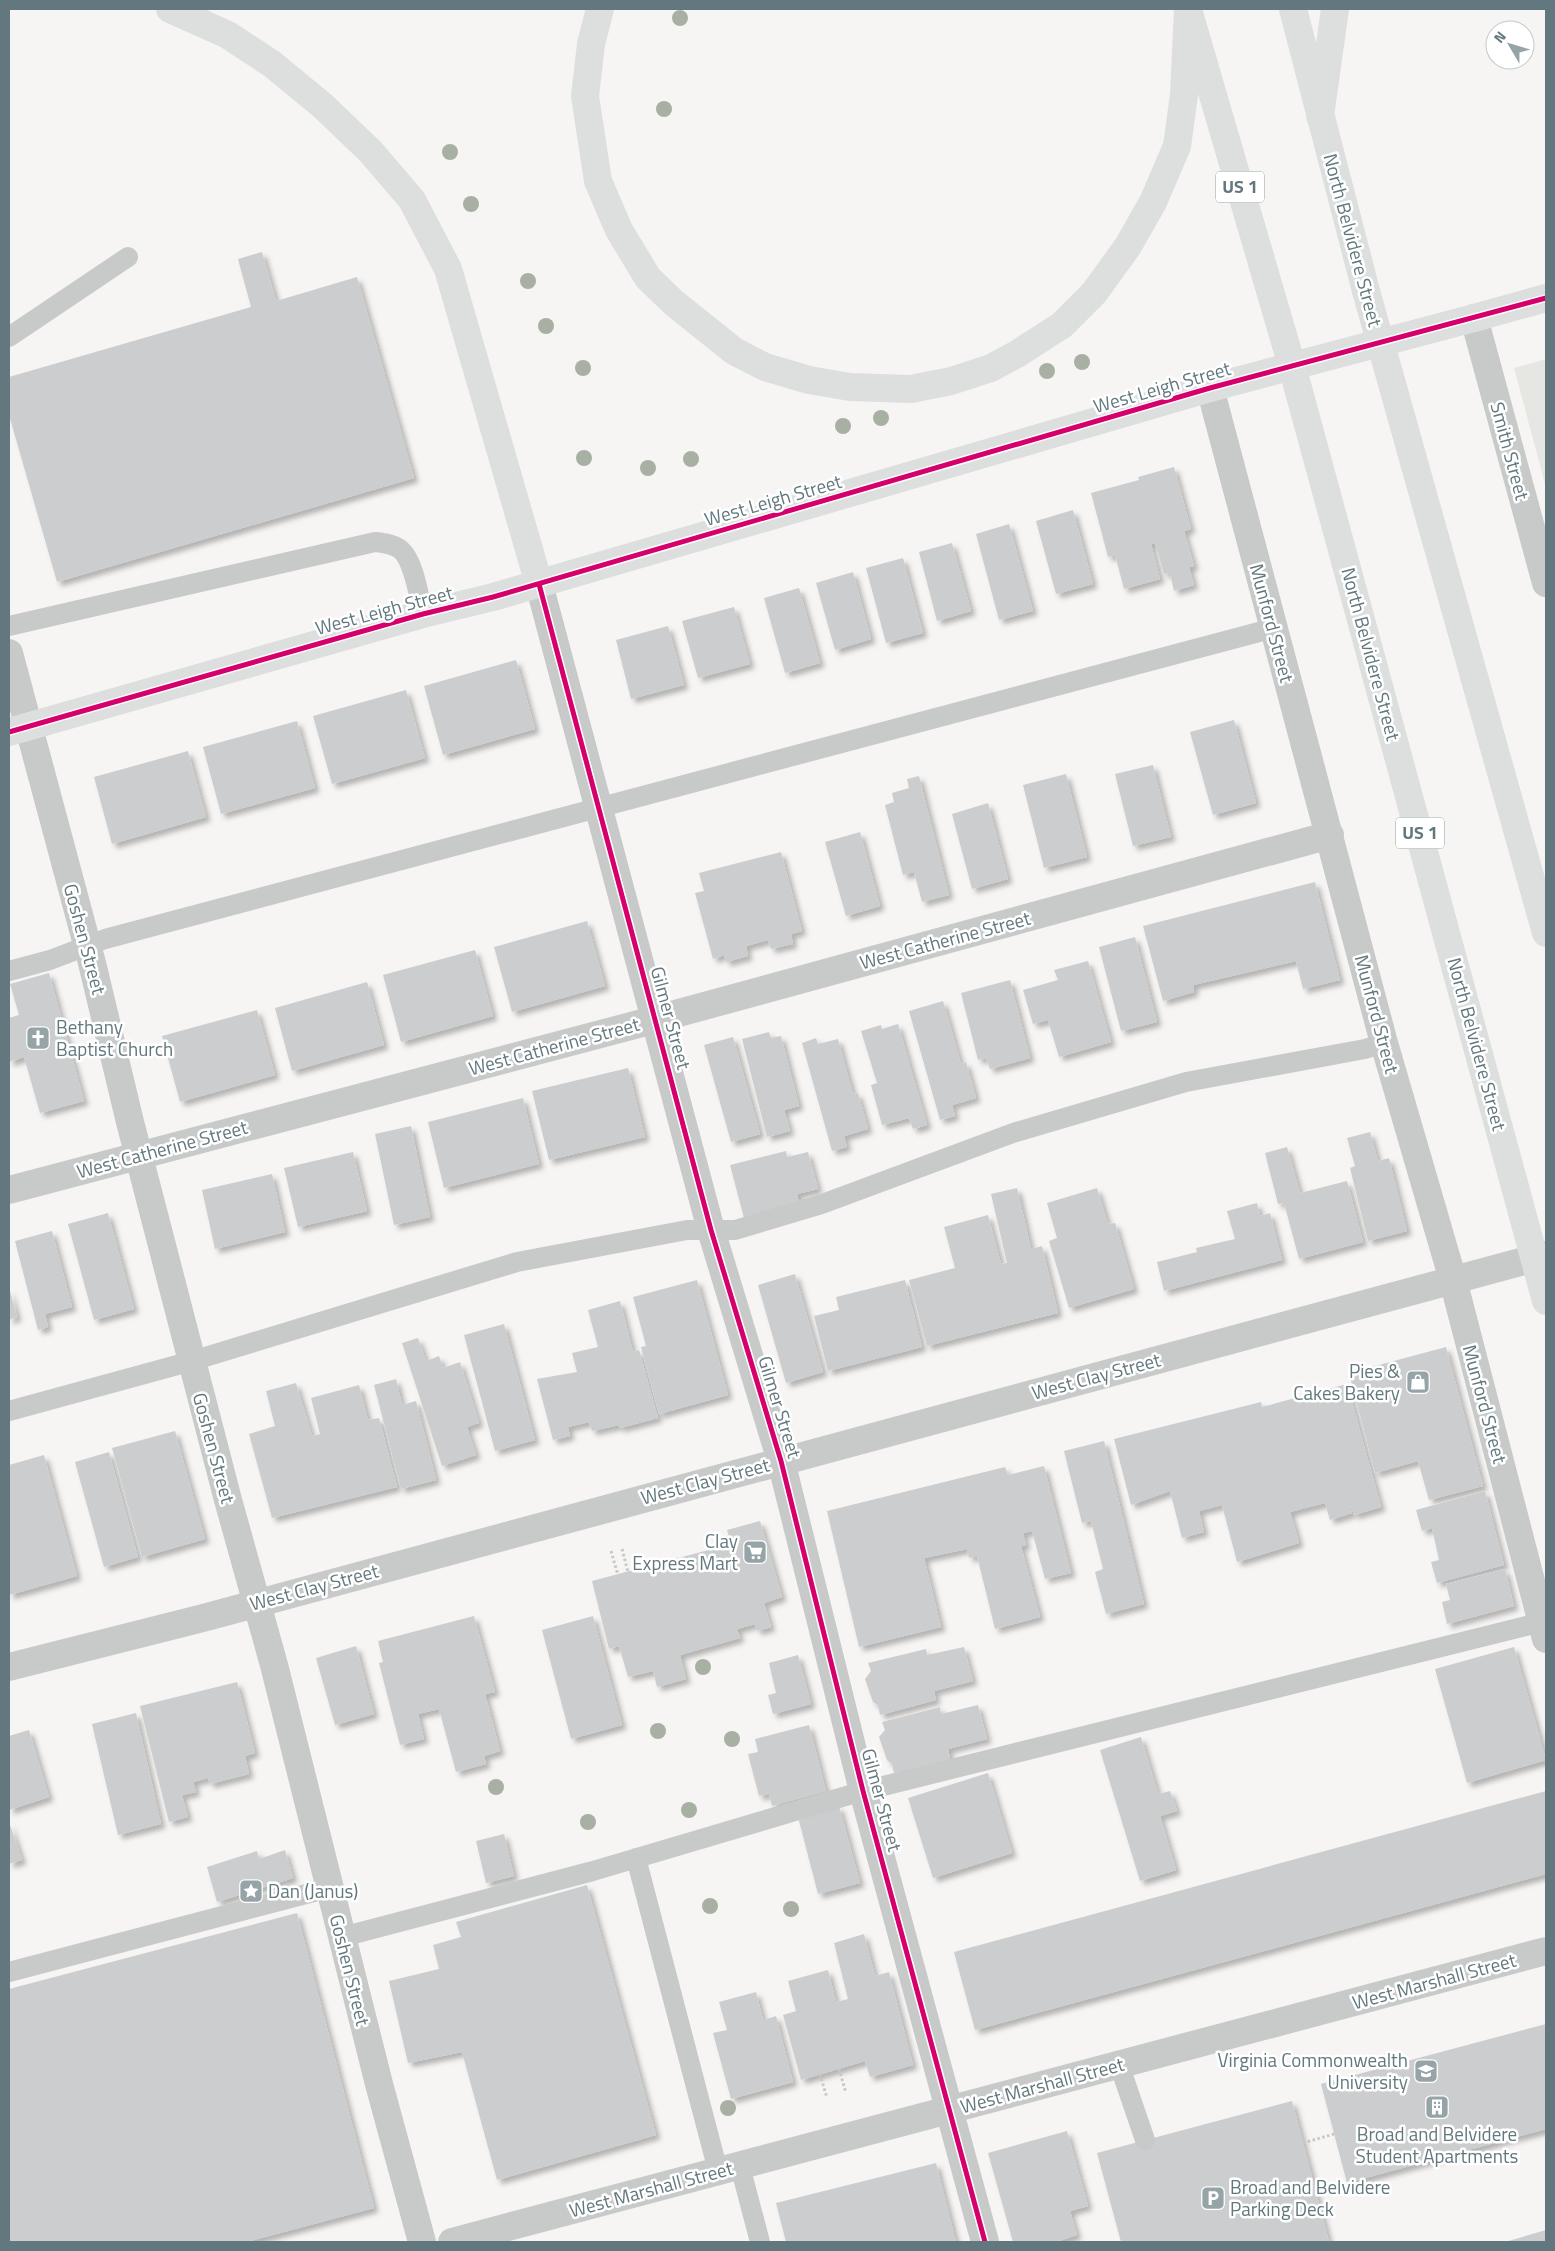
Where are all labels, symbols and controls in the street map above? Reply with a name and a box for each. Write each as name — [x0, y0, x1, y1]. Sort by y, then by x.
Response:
north arrow — [1485, 20, 1535, 70]
text: N — [1488, 26, 1511, 47]
street label: North Belvidere Street — [1316, 150, 1391, 330]
road number: US 1 — [1216, 172, 1264, 202]
street label: West Leigh Street — [1090, 353, 1234, 420]
street label: Smith Street — [1483, 399, 1538, 503]
street label: West Leigh Street — [701, 466, 845, 533]
street label: Munford Street — [1243, 560, 1302, 686]
street label: North Belvidere Street — [1334, 564, 1409, 744]
street label: West Leigh Street — [312, 577, 456, 642]
road number: US 1 — [1396, 818, 1444, 848]
street label: Goshen Street — [57, 880, 114, 998]
street label: West Catherine Street — [856, 903, 1034, 976]
street label: Munford Street — [1348, 951, 1407, 1077]
street label: North Belvidere Street — [1440, 954, 1515, 1134]
street label: Gilmer Street — [644, 963, 699, 1073]
street label: West Catherine Street — [465, 1009, 643, 1082]
place label: Bethany Baptist Church — [56, 1012, 173, 1063]
church icon: Bethany Baptist Church — [25, 1025, 51, 1051]
street label: West Catherine Street — [73, 1112, 251, 1185]
street label: Munford Street — [1456, 1341, 1515, 1467]
street label: West Clay Street — [1028, 1344, 1164, 1407]
street label: Gilmer Street — [751, 1352, 810, 1462]
place label: Pies & Cakes Bakery — [1293, 1356, 1400, 1407]
shop icon: Pies & Cakes Bakery — [1405, 1369, 1431, 1395]
street label: Goshen Street — [186, 1389, 243, 1507]
street label: West Clay Street — [637, 1449, 773, 1512]
place label: Clay Express Mart — [632, 1526, 738, 1577]
supermarket icon: Clay Express Mart — [742, 1539, 768, 1565]
street label: West Clay Street — [246, 1555, 382, 1618]
street label: Gilmer Street — [855, 1745, 910, 1855]
place label: Dan (Janus) — [268, 1876, 358, 1905]
place icon: Dan (Janus) — [238, 1878, 264, 1904]
street label: Goshen Street — [323, 1911, 378, 2029]
street label: West Marshall Street — [1349, 1945, 1519, 2016]
place label: Virginia Commonwealth University — [1218, 2045, 1408, 2096]
street label: West Marshall Street — [957, 2049, 1127, 2120]
school or university icon: Virginia Commonwealth University — [1413, 2058, 1439, 2084]
building icon: Broad and Belvidere Student Apartments — [1424, 2094, 1450, 2120]
place label: Broad and Belvidere Student Apartments — [1356, 2119, 1519, 2170]
street label: West Marshall Street — [566, 2153, 736, 2224]
place label: Broad and Belvidere Parking Deck — [1230, 2172, 1390, 2223]
parking icon: Broad and Belvidere Parking Deck — [1200, 2185, 1226, 2211]

